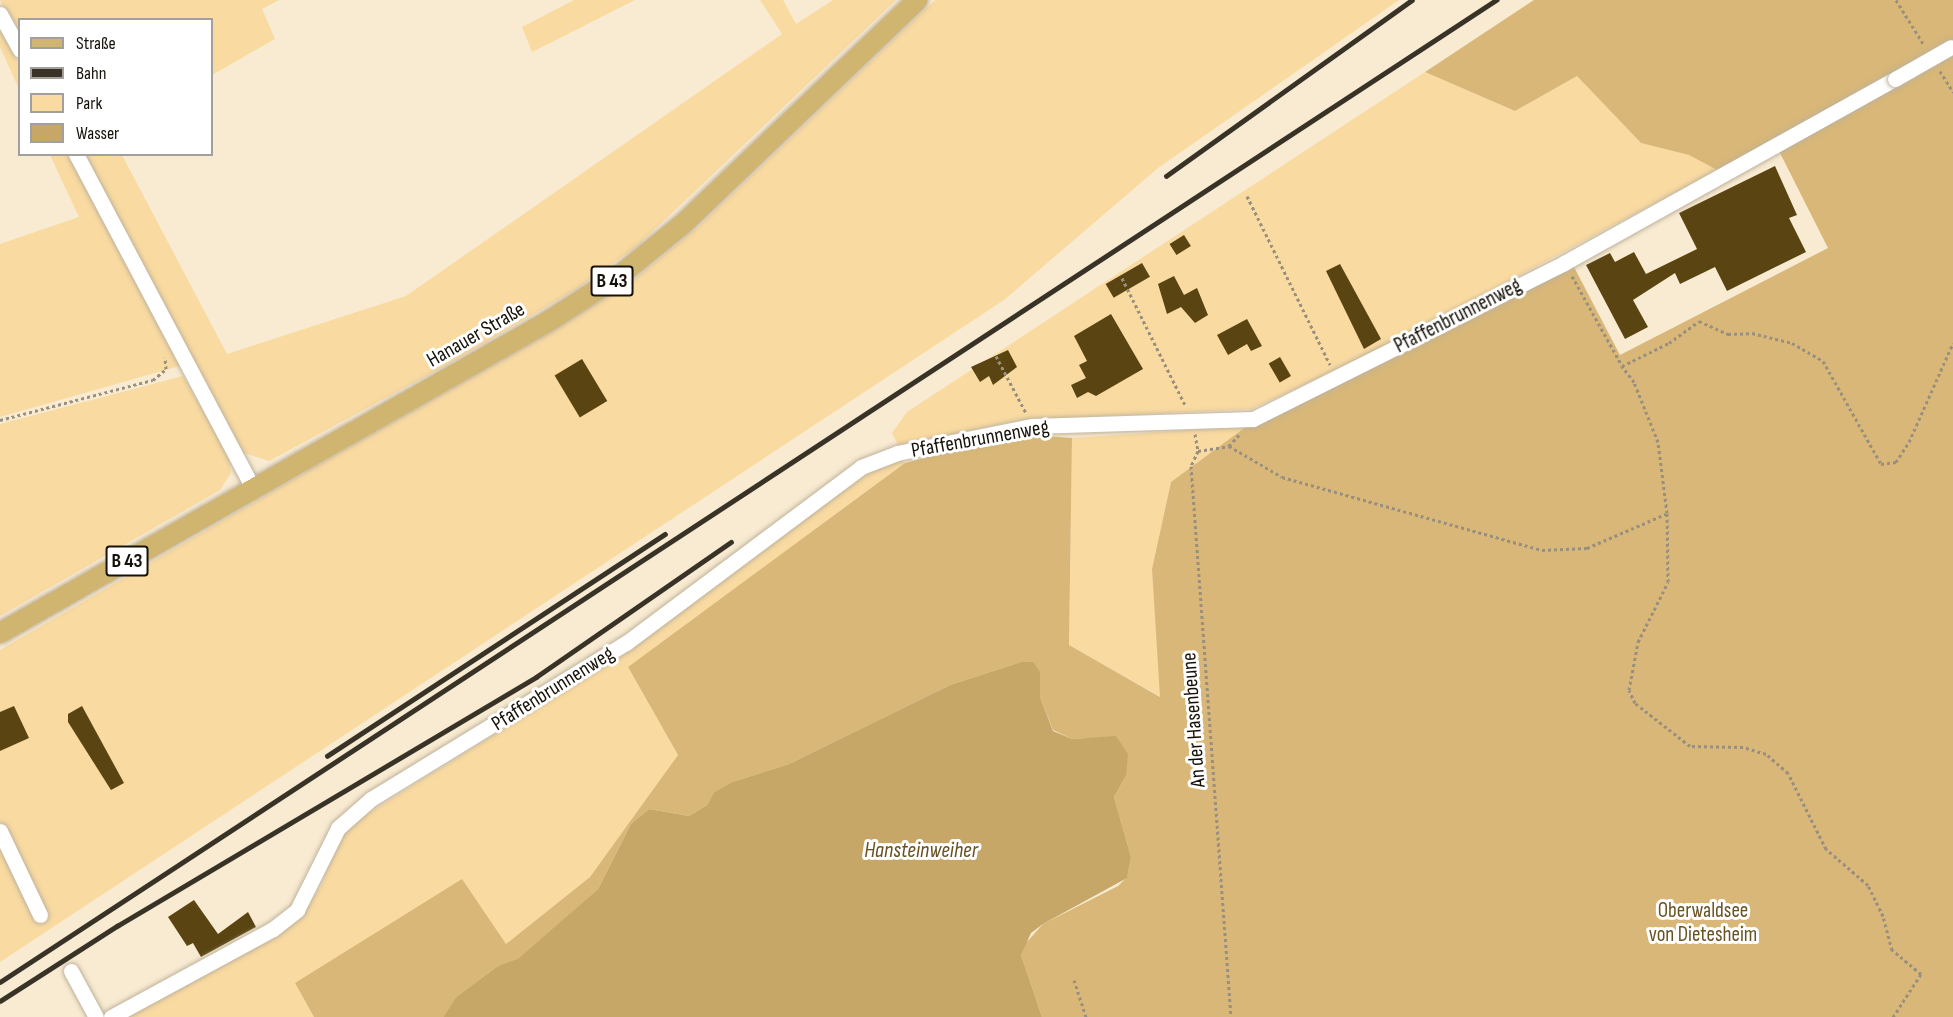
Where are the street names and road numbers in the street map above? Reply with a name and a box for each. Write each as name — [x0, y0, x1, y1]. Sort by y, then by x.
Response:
road number: B 43 — [590, 264, 634, 298]
street label: Pfaffenbrunnenweg — [1390, 273, 1526, 359]
street label: Hanauer Straße — [423, 297, 529, 373]
street label: Pfaffenbrunnenweg — [909, 414, 1051, 464]
road number: B 43 — [104, 544, 150, 578]
street label: Pfaffenbrunnenweg — [487, 641, 619, 737]
street label: An der Hasenbeune — [1177, 652, 1211, 788]

